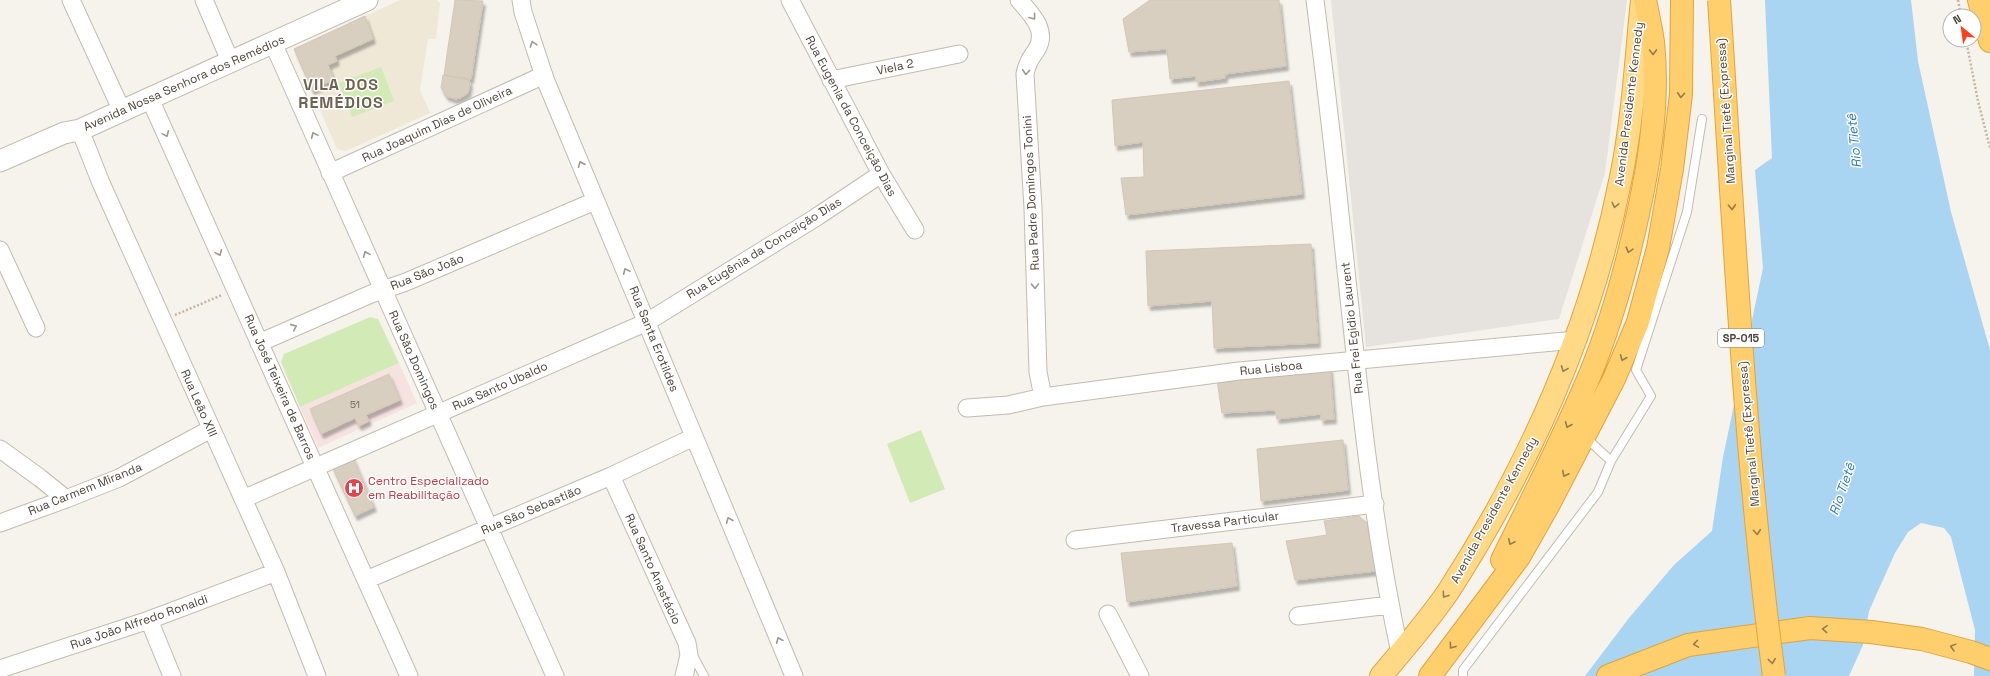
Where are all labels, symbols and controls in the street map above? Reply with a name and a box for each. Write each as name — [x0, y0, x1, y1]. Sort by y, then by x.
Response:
north arrow — [1942, 8, 1982, 48]
text: N — [1951, 11, 1964, 27]
one-way arrow — [1028, 13, 1035, 20]
street label: Avenida Presidente Kennedy — [1611, 21, 1647, 187]
street label: Avenida Nossa Senhora dos Remédios — [81, 31, 287, 135]
street label: Rua Eugenia da Conceição Dias — [802, 33, 900, 199]
street label: Marginal Tietê (Expressa) — [1713, 38, 1739, 184]
one-way arrow — [529, 40, 538, 47]
one-way arrow — [1649, 49, 1657, 55]
street label: Viela 2 — [875, 55, 915, 79]
one-way arrow — [1022, 69, 1031, 75]
district label: VILA DOS REMÉDIOS — [298, 74, 384, 113]
street label: Rua Joaquim Dias de Oliveira — [359, 82, 515, 166]
one-way arrow — [1676, 92, 1685, 98]
water label: Rio Tietê — [1843, 112, 1865, 169]
street label: Rua Padre Domingos Tonini — [1019, 115, 1043, 271]
one-way arrow — [161, 130, 169, 138]
one-way arrow — [310, 132, 318, 139]
one-way arrow — [578, 161, 586, 169]
street label: Rua Eugênia da Conceição Dias — [683, 194, 845, 302]
one-way arrow — [1612, 202, 1620, 208]
one-way arrow — [1727, 204, 1736, 210]
one-way arrow — [1625, 246, 1634, 253]
one-way arrow — [215, 249, 223, 256]
street label: Rua São João — [388, 250, 466, 294]
one-way arrow — [363, 251, 371, 259]
street label: Rua Frei Egidio Laurent — [1337, 261, 1367, 395]
one-way arrow — [623, 267, 631, 275]
one-way arrow — [1031, 283, 1039, 289]
street label: Rua Santa Erotildes — [625, 284, 683, 394]
street label: Rua São Domingos — [385, 308, 443, 412]
street label: Rua José Teixeira de Barros — [241, 312, 319, 462]
one-way arrow — [290, 324, 298, 332]
road number: SP-015 — [1718, 329, 1764, 347]
one-way arrow — [1619, 354, 1627, 361]
street label: Rua Lisboa — [1239, 357, 1303, 379]
street label: Rua Santo Ubaldo — [450, 358, 550, 414]
street label: Marginal Tietê (Expressa) — [1735, 361, 1763, 507]
one-way arrow — [1561, 366, 1569, 373]
street label: Rua Leão XIII — [177, 367, 221, 439]
house number: 51 — [350, 398, 360, 411]
one-way arrow — [1565, 421, 1573, 429]
street label: Avenida Presidente Kennedy — [1447, 434, 1541, 586]
street label: Rua Carmem Miranda — [26, 459, 144, 519]
water label: Rio Tietê — [1825, 459, 1859, 517]
one-way arrow — [1562, 470, 1569, 477]
place label: Centro Especializado em Reabilitação — [368, 473, 489, 503]
hospital icon: Centro Especializado em Reabilitação — [343, 477, 365, 499]
street label: Rua São Sebastião — [478, 482, 584, 538]
street label: Travessa Particular — [1170, 507, 1280, 537]
street label: Rua Santo Anastácio — [621, 511, 685, 627]
one-way arrow — [725, 517, 733, 524]
one-way arrow — [1752, 529, 1761, 535]
one-way arrow — [1508, 538, 1516, 545]
street label: Rua João Alfredo Ronaldi — [68, 591, 210, 653]
one-way arrow — [1442, 591, 1450, 598]
one-way arrow — [1822, 624, 1828, 633]
one-way arrow — [776, 637, 784, 644]
one-way arrow — [1693, 639, 1699, 648]
one-way arrow — [1450, 642, 1457, 649]
one-way arrow — [1950, 643, 1957, 652]
one-way arrow — [1767, 658, 1776, 664]

